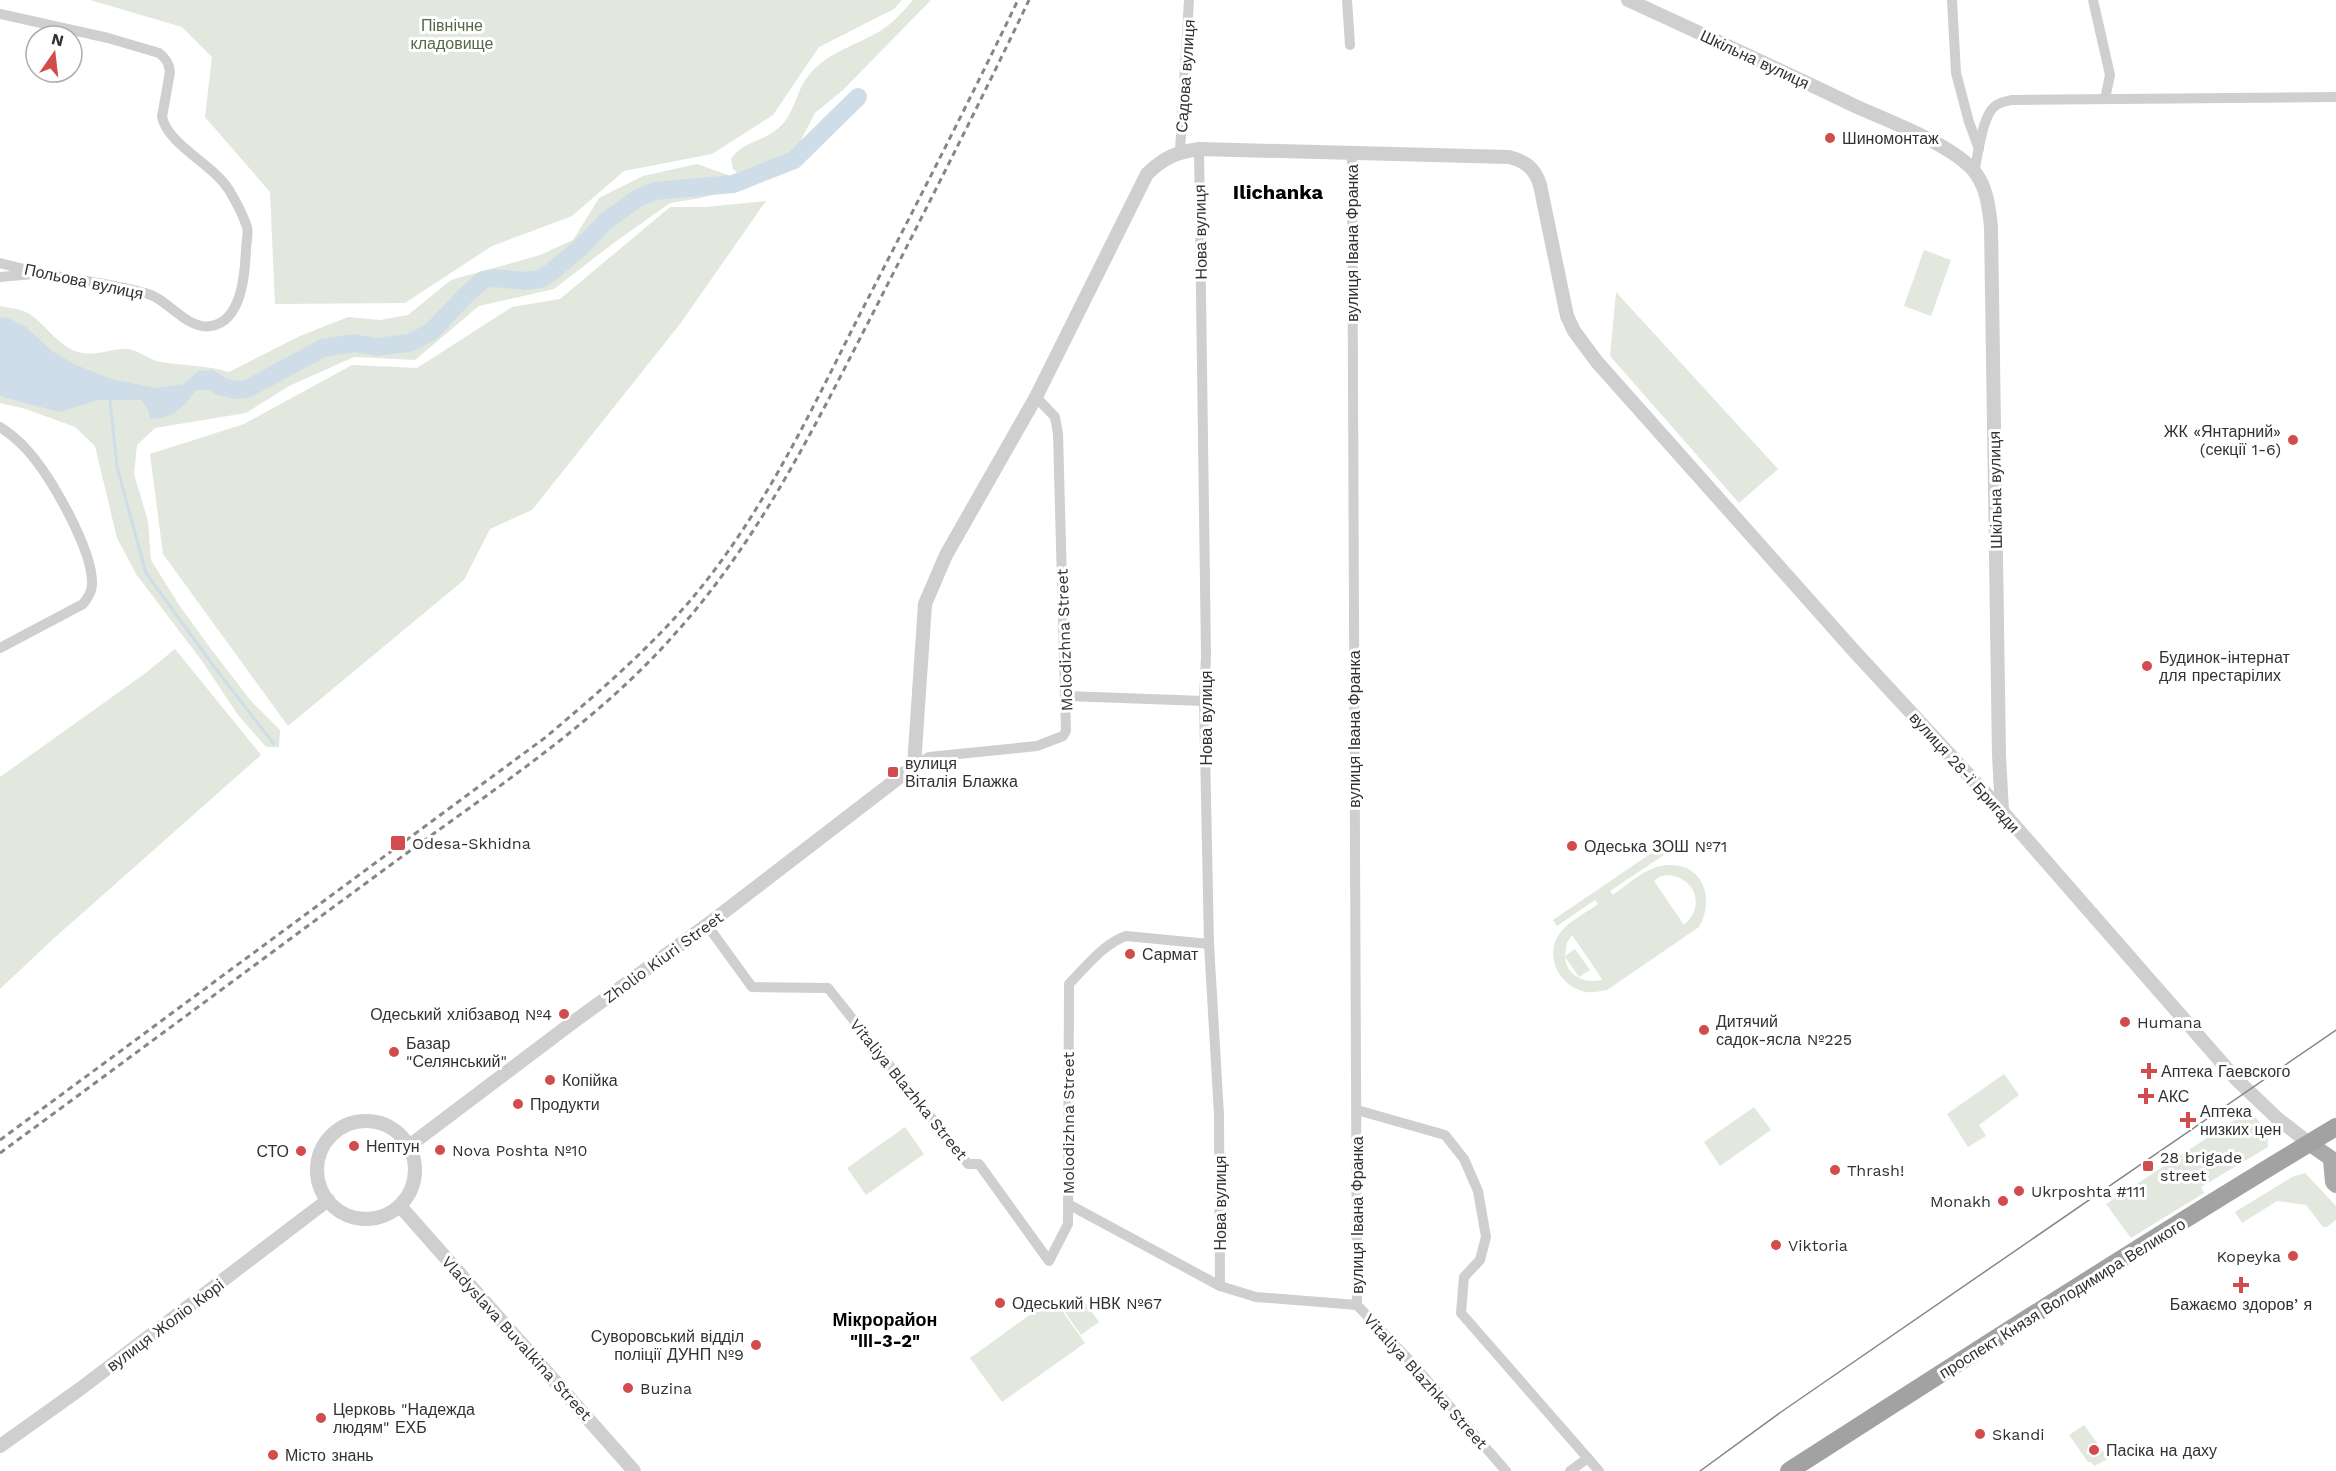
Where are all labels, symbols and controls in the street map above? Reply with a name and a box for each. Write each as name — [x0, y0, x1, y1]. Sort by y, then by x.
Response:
park label: Північне кладовище — [411, 16, 494, 53]
street label: Садова вулиця — [1172, 19, 1199, 133]
north arrow — [24, 24, 84, 84]
street label: Шкільна вулиця — [1697, 26, 1812, 93]
text: N — [49, 29, 66, 51]
place label: Шиномонтаж — [1842, 129, 1939, 148]
marker: Шиномонтаж — [1823, 131, 1837, 145]
street label: вулиця Івана Франка — [1343, 164, 1362, 322]
district label: Ilichanka — [1233, 180, 1324, 204]
street label: Нова вулиця — [1190, 184, 1211, 280]
street label: Польова вулиця — [23, 260, 145, 303]
place label: ЖК «Янтарний» (секції 1-6) — [2164, 422, 2281, 459]
street label: Шкільна вулиця — [1985, 431, 2006, 549]
marker: ЖК «Янтарний» (секції 1-6) — [2286, 433, 2300, 447]
street label: Molodizhna Street — [1053, 568, 1076, 712]
place label: Будинок-інтернат для престарілих — [2159, 648, 2291, 685]
street label: вулиця Івана Франка — [1345, 650, 1364, 808]
marker: Будинок-інтернат для престарілих — [2140, 659, 2154, 673]
street label: Нова вулиця — [1197, 670, 1216, 766]
street label: вулиця 28-ї Бригади — [1906, 708, 2024, 837]
place label: вулиця Віталія Блажка — [905, 754, 1018, 791]
marker: вулиця Віталія Блажка — [886, 765, 900, 779]
marker: Odesa-Skhidna — [389, 834, 407, 852]
place label: Odesa-Skhidna — [412, 834, 531, 853]
place label: Одеська ЗОШ №71 — [1584, 837, 1727, 856]
marker: Одеська ЗОШ №71 — [1565, 839, 1579, 853]
street label: Zholio Kiuri Street — [600, 908, 727, 1007]
place label: Сармат — [1142, 945, 1199, 964]
marker: Сармат — [1123, 947, 1137, 961]
place label: Одеський хлібзавод №4 — [370, 1005, 552, 1024]
marker: Одеський хлібзавод №4 — [557, 1007, 571, 1021]
place label: Дитячий садок-ясла №225 — [1716, 1012, 1852, 1049]
place label: Humana — [2137, 1013, 2202, 1032]
street label: Vitaliya Blazhka Street — [846, 1015, 971, 1164]
marker: Humana — [2118, 1015, 2132, 1029]
marker: Дитячий садок-ясла №225 — [1697, 1023, 1711, 1037]
place label: Базар "Селянський" — [406, 1034, 507, 1071]
marker: Базар "Селянський" — [387, 1045, 401, 1059]
street label: Molodizhna Street — [1059, 1051, 1078, 1194]
place label: Аптека Гаевского — [2161, 1062, 2291, 1081]
marker: Аптека Гаевского — [2142, 1064, 2156, 1078]
place label: Копійка — [562, 1071, 618, 1090]
marker: Копійка — [543, 1073, 557, 1087]
place label: АКС — [2158, 1087, 2189, 1106]
marker: АКС — [2139, 1089, 2153, 1103]
place label: Продукти — [530, 1095, 600, 1114]
marker: Продукти — [511, 1097, 525, 1111]
place label: Аптека низких цен — [2200, 1102, 2281, 1139]
marker: Аптека низких цен — [2181, 1113, 2195, 1127]
street label: вулиця Івана Франка — [1348, 1136, 1367, 1294]
place label: Нептун — [366, 1137, 419, 1156]
marker: Нептун — [347, 1139, 361, 1153]
place label: Nova Poshta №10 — [452, 1141, 587, 1160]
place label: СТО — [256, 1142, 289, 1161]
marker: Nova Poshta №10 — [433, 1143, 447, 1157]
marker: СТО — [294, 1144, 308, 1158]
place label: 28 brigade street — [2160, 1148, 2242, 1185]
street label: Нова вулиця — [1211, 1155, 1230, 1251]
marker: 28 brigade street — [2141, 1159, 2155, 1173]
place label: Thrash! — [1847, 1161, 1904, 1180]
marker: Thrash! — [1828, 1163, 1842, 1177]
place label: Ukrposhta #111 — [2031, 1182, 2146, 1201]
marker: Ukrposhta #111 — [2012, 1184, 2026, 1198]
place label: Monakh — [1930, 1192, 1991, 1211]
marker: Monakh — [1996, 1194, 2010, 1208]
street label: проспект Князя Володимира Великого — [1936, 1214, 2189, 1382]
place label: Viktoria — [1788, 1236, 1848, 1255]
marker: Viktoria — [1769, 1238, 1783, 1252]
place label: Kopeyka — [2216, 1247, 2281, 1266]
marker: Kopeyka — [2286, 1249, 2300, 1263]
street label: Vladyslava Buvalkina Street — [438, 1252, 596, 1425]
street label: вулиця Жоліо Кюрі — [103, 1275, 228, 1376]
marker: Бажаємо здоровʼя — [2234, 1278, 2248, 1292]
place label: Одеський НВК №67 — [1012, 1294, 1162, 1313]
place label: Бажаємо здоровʼя — [2170, 1295, 2312, 1314]
marker: Одеський НВК №67 — [993, 1296, 1007, 1310]
district label: Мікрорайон "ІІІ-3-2" — [833, 1309, 937, 1351]
street label: Vitaliya Blazhka Street — [1360, 1310, 1492, 1453]
place label: Суворовський відділ поліції ДУНП №9 — [591, 1327, 744, 1364]
marker: Суворовський відділ поліції ДУНП №9 — [749, 1338, 763, 1352]
place label: Buzina — [640, 1379, 692, 1398]
marker: Buzina — [621, 1381, 635, 1395]
place label: Церковь "Надежда людям" ЕХБ — [333, 1400, 475, 1437]
marker: Церковь "Надежда людям" ЕХБ — [314, 1411, 328, 1425]
place label: Skandi — [1992, 1425, 2044, 1444]
marker: Skandi — [1973, 1427, 1987, 1441]
place label: Пасіка на даху — [2106, 1441, 2217, 1460]
marker: Пасіка на даху — [2087, 1443, 2101, 1457]
place label: Місто знань — [285, 1446, 374, 1465]
marker: Місто знань — [266, 1448, 280, 1462]

